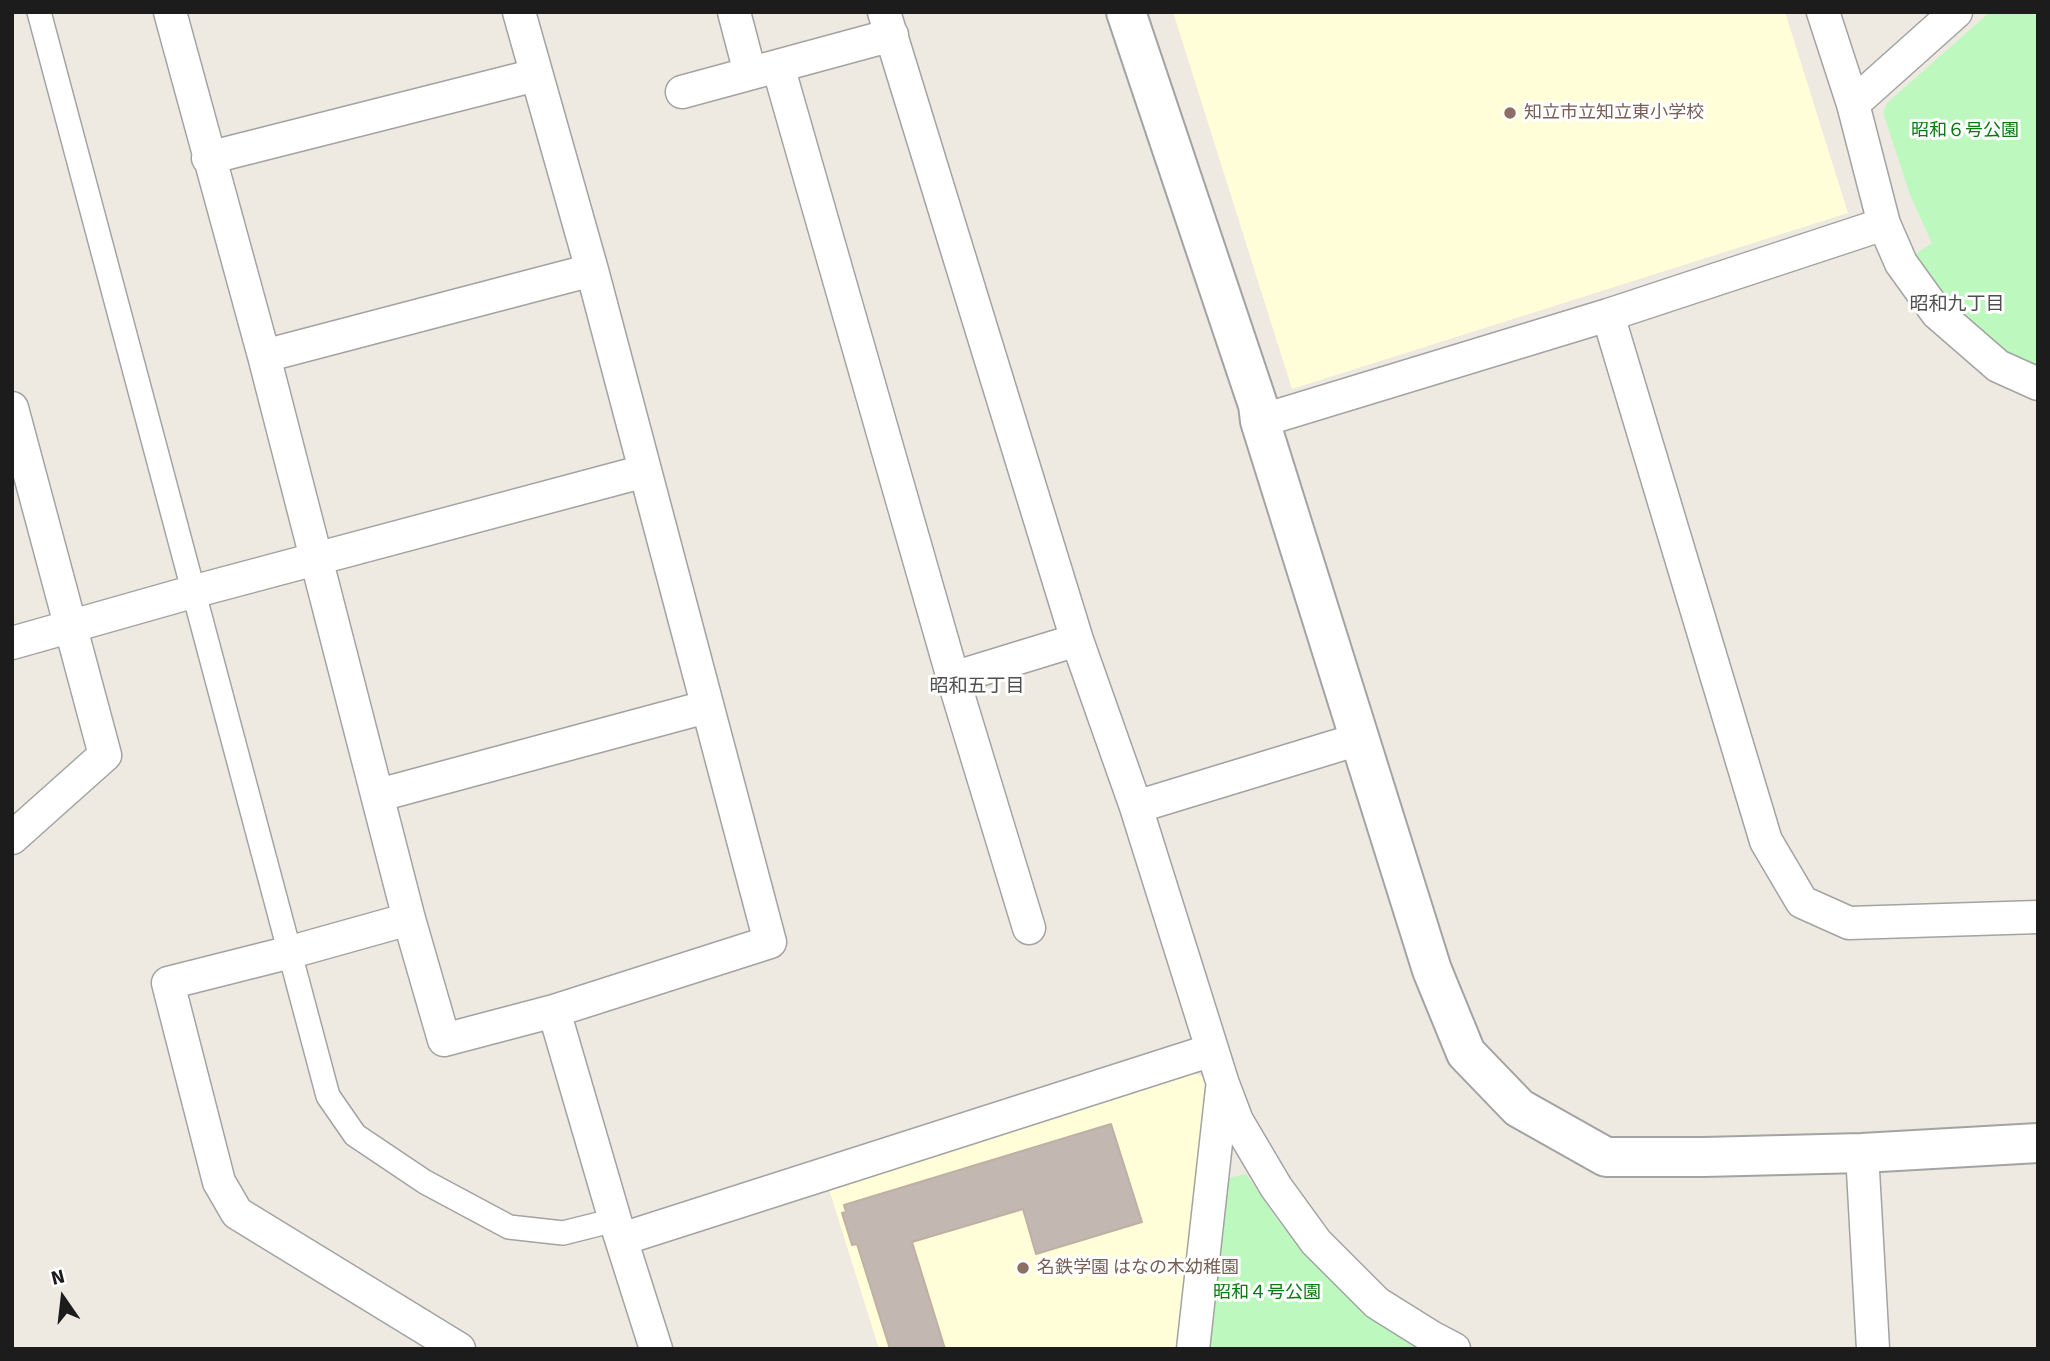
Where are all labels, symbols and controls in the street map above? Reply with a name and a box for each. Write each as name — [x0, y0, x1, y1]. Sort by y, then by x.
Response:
place label: 知立市立知立東小学校 — [1524, 102, 1704, 124]
marker: 知立市立知立東小学校 — [1502, 105, 1518, 121]
park label: 昭和６号公園 — [1911, 120, 2019, 142]
district label: 昭和九丁目 — [1910, 294, 2004, 316]
district label: 昭和五丁目 — [930, 676, 1024, 698]
place label: 名鉄学園 はなの木幼稚園 — [1037, 1257, 1239, 1279]
marker: 名鉄学園 はなの木幼稚園 — [1015, 1260, 1031, 1276]
north arrow — [28, 1263, 98, 1333]
text: N — [49, 1264, 67, 1291]
park label: 昭和４号公園 — [1213, 1282, 1321, 1304]

